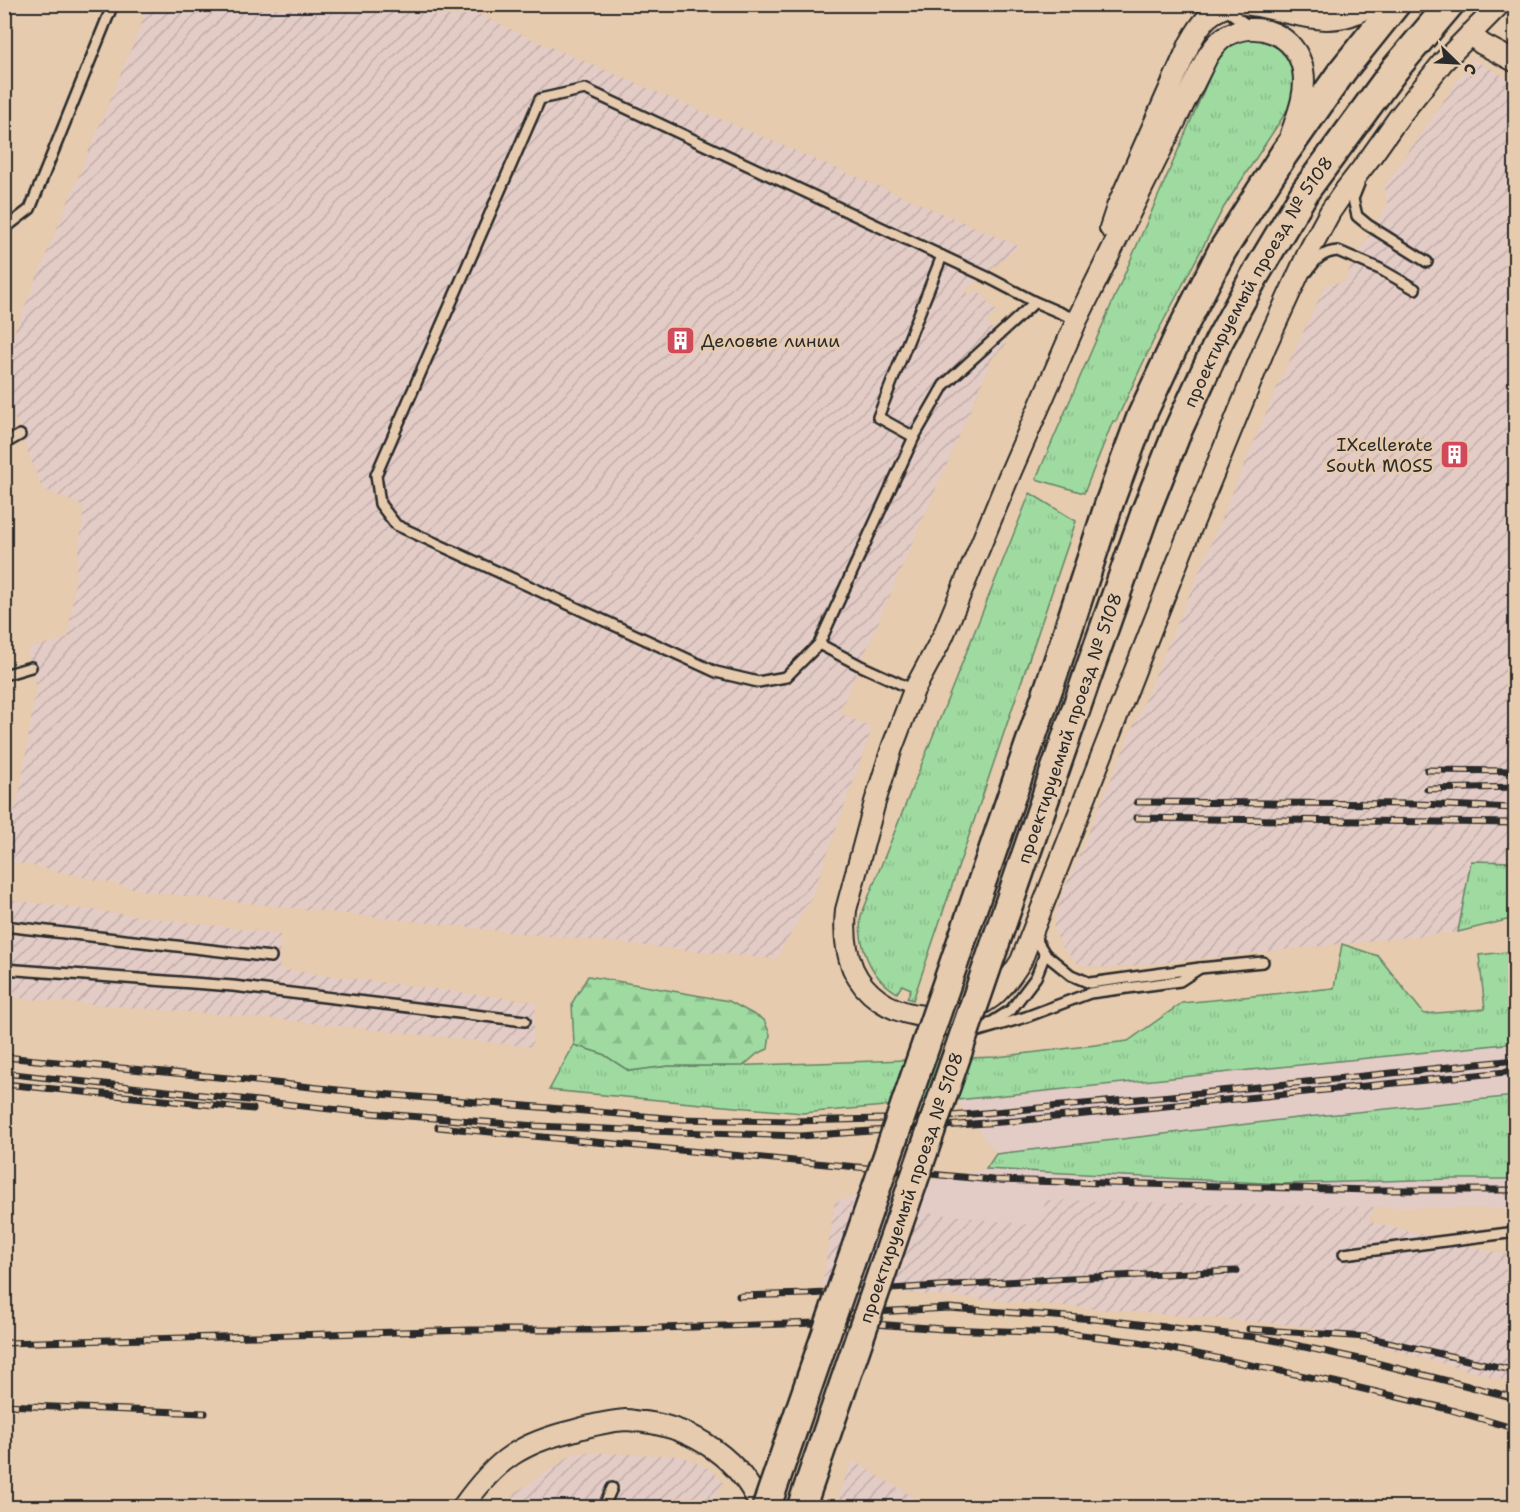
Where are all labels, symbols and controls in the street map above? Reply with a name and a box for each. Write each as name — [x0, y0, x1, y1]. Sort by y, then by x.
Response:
north arrow — [1427, 33, 1487, 93]
text: С — [1459, 60, 1482, 78]
street label: проектируемый проезд № 5108 — [1178, 152, 1339, 411]
building icon: Деловые линии — [664, 325, 696, 357]
place label: Деловые линии — [701, 329, 840, 353]
place label: IXcellerate South MOS5 — [1326, 433, 1433, 478]
building icon: IXcellerate South MOS5 — [1438, 439, 1470, 471]
street label: проектируемый проезд № 5108 — [1012, 589, 1128, 867]
street label: проектируемый проезд № 5108 — [854, 1049, 969, 1326]

